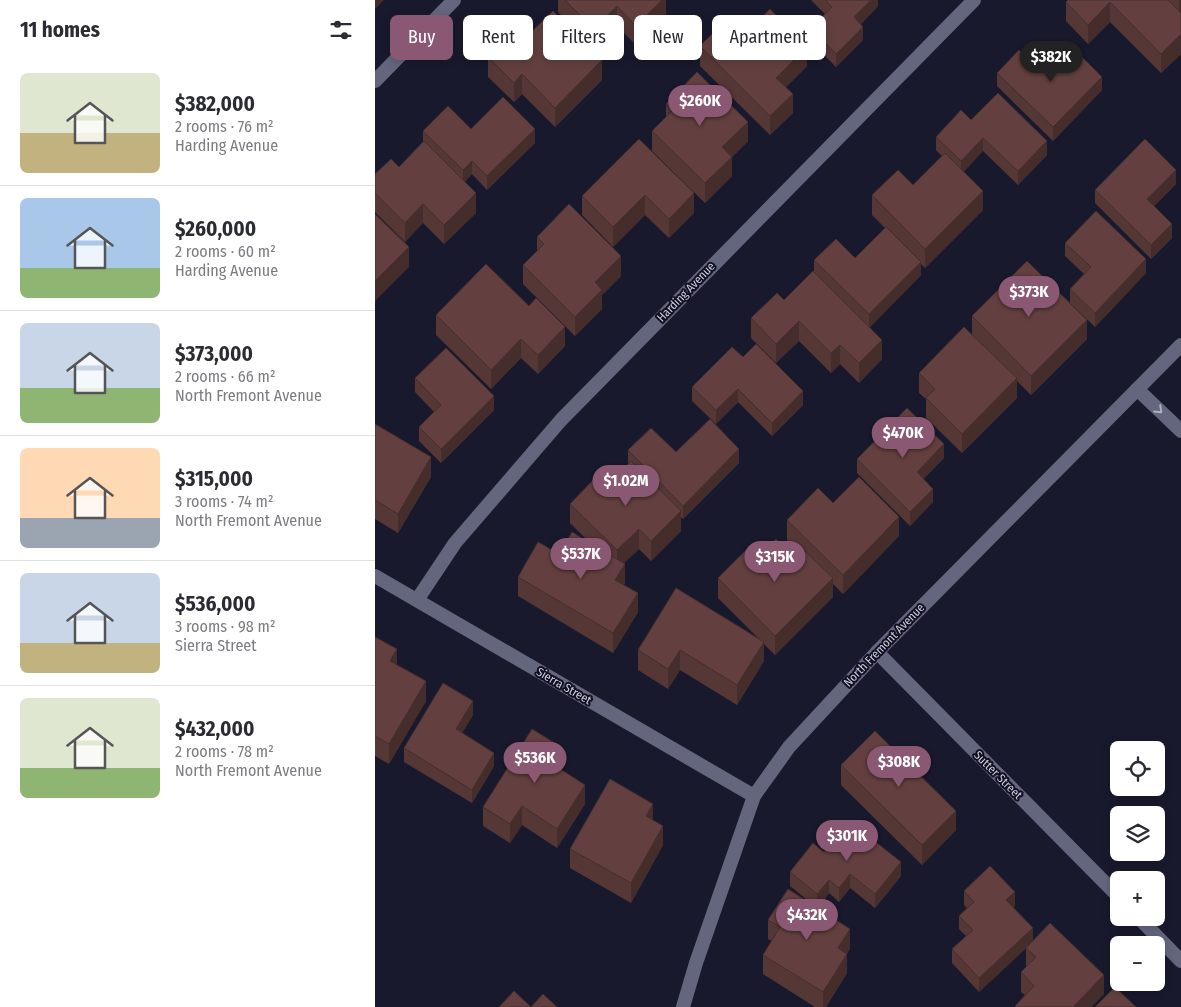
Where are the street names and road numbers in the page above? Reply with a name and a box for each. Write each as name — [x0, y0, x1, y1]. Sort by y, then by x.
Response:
street label: Harding Avenue — [654, 259, 718, 325]
street label: North Fremont Avenue — [841, 600, 927, 689]
street label: Sierra Street — [534, 665, 594, 707]
street label: Sutter Street — [971, 748, 1025, 802]

